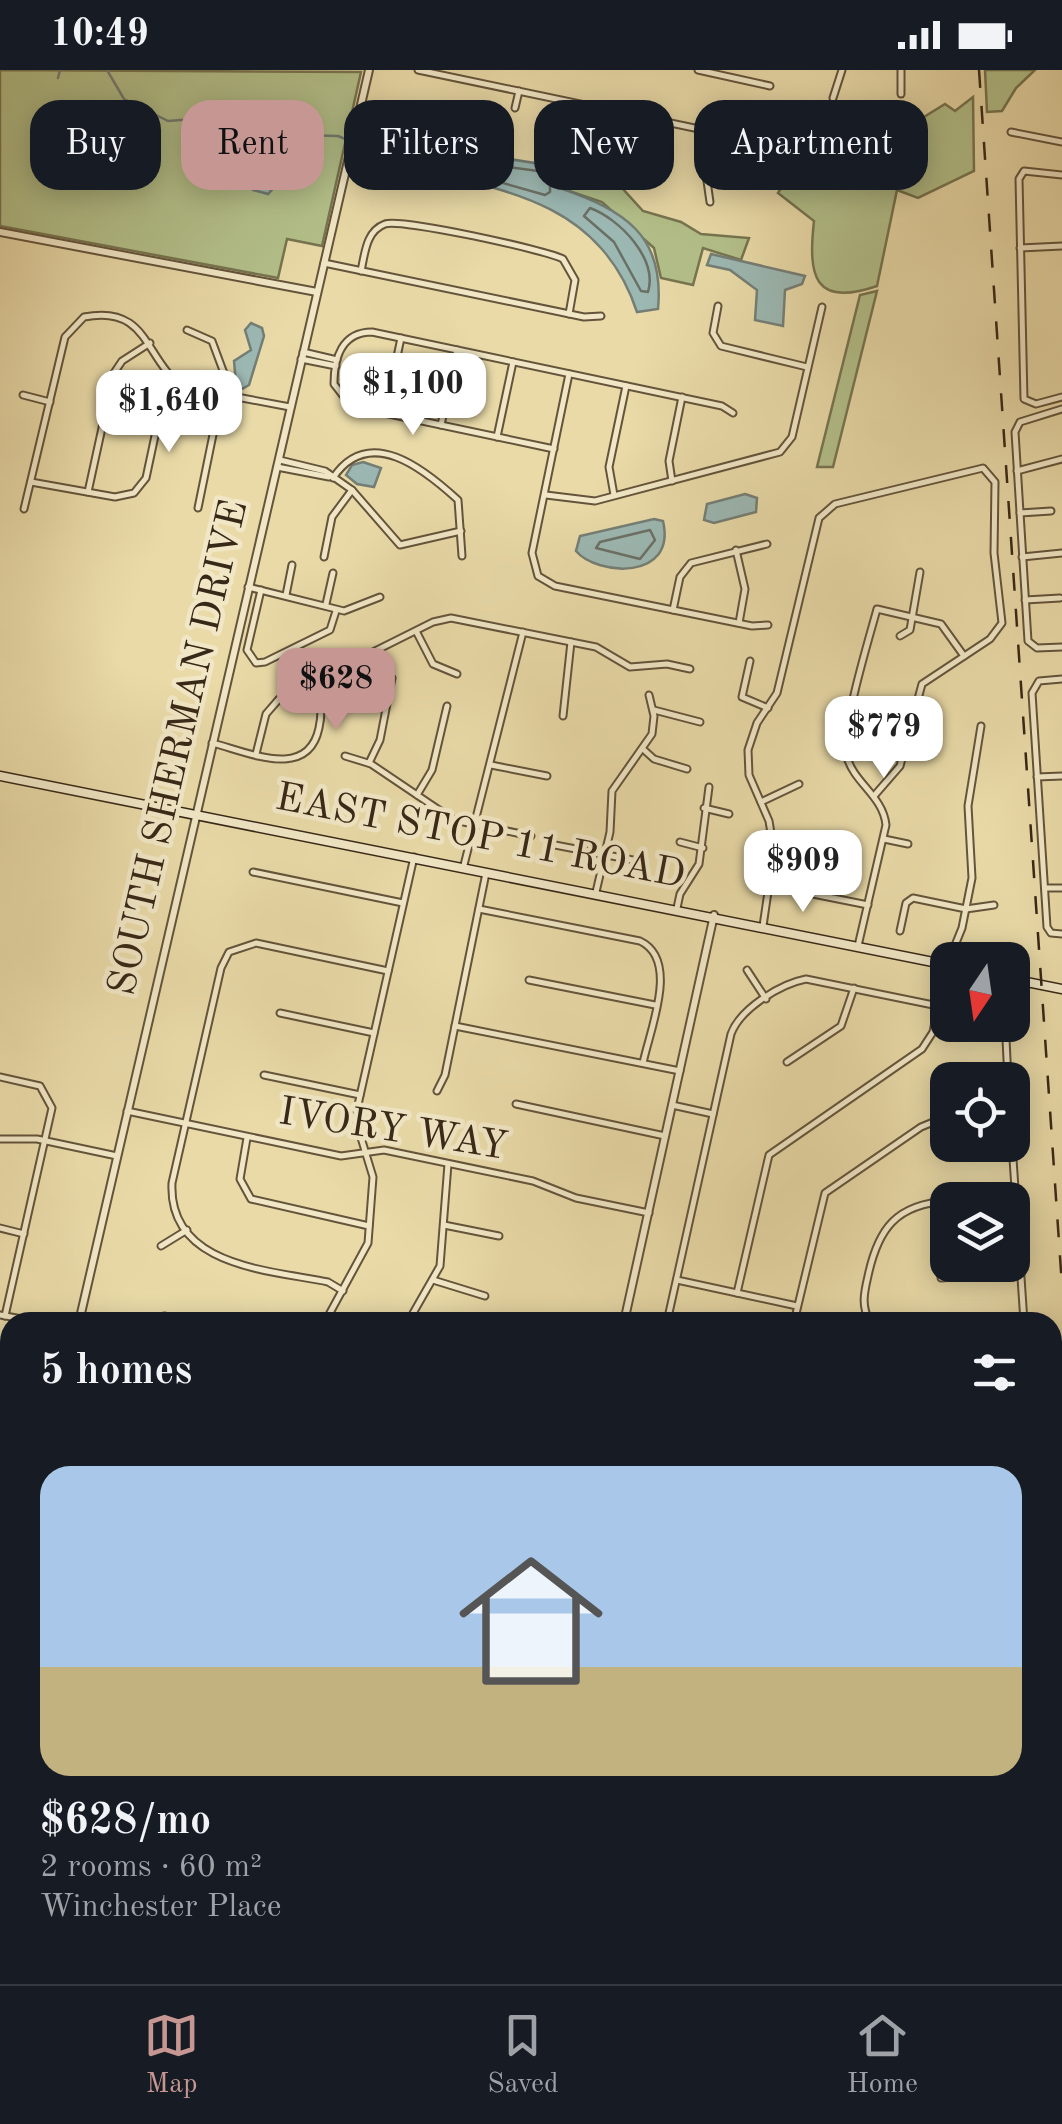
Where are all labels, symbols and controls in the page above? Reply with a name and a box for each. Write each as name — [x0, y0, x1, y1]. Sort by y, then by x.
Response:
text: 10:49 — [50, 16, 149, 54]
chip: Buy — [30, 100, 161, 190]
chip: Rent — [181, 100, 324, 190]
chip: Filters — [344, 100, 514, 190]
chip: New — [534, 100, 674, 190]
chip: Apartment — [694, 100, 928, 190]
pin: $1,100 — [332, 353, 494, 438]
text: $1,100 — [362, 369, 464, 401]
pin: $1,640 — [88, 370, 250, 455]
text: $1,640 — [118, 386, 220, 418]
street label: SOUTH SHERMAN DRIVE — [103, 497, 257, 999]
pin: $628 — [277, 648, 395, 733]
text: $628 — [299, 664, 373, 696]
pin: $779 — [825, 696, 943, 781]
text: $779 — [847, 712, 921, 744]
street label: EAST STOP 11 ROAD — [272, 779, 688, 897]
pin: $909 — [744, 830, 862, 915]
text: $909 — [766, 846, 840, 878]
north arrow — [930, 942, 1030, 1042]
map controls — [930, 942, 1030, 1282]
button: locate — [930, 1062, 1030, 1162]
street label: IVORY WAY — [276, 1093, 510, 1169]
button: layers — [930, 1182, 1030, 1282]
icon: filters — [967, 1345, 1022, 1400]
text: 5 homes — [40, 1351, 192, 1393]
icon: home — [441, 1531, 621, 1711]
text: $628/mo — [40, 1801, 211, 1843]
text: 2 rooms · 60 m² — [40, 1852, 262, 1884]
text: Winchester Place — [40, 1892, 282, 1924]
tab: Map — [144, 2008, 199, 2103]
tab: Saved — [487, 2008, 559, 2103]
tab: Home — [847, 2008, 918, 2103]

